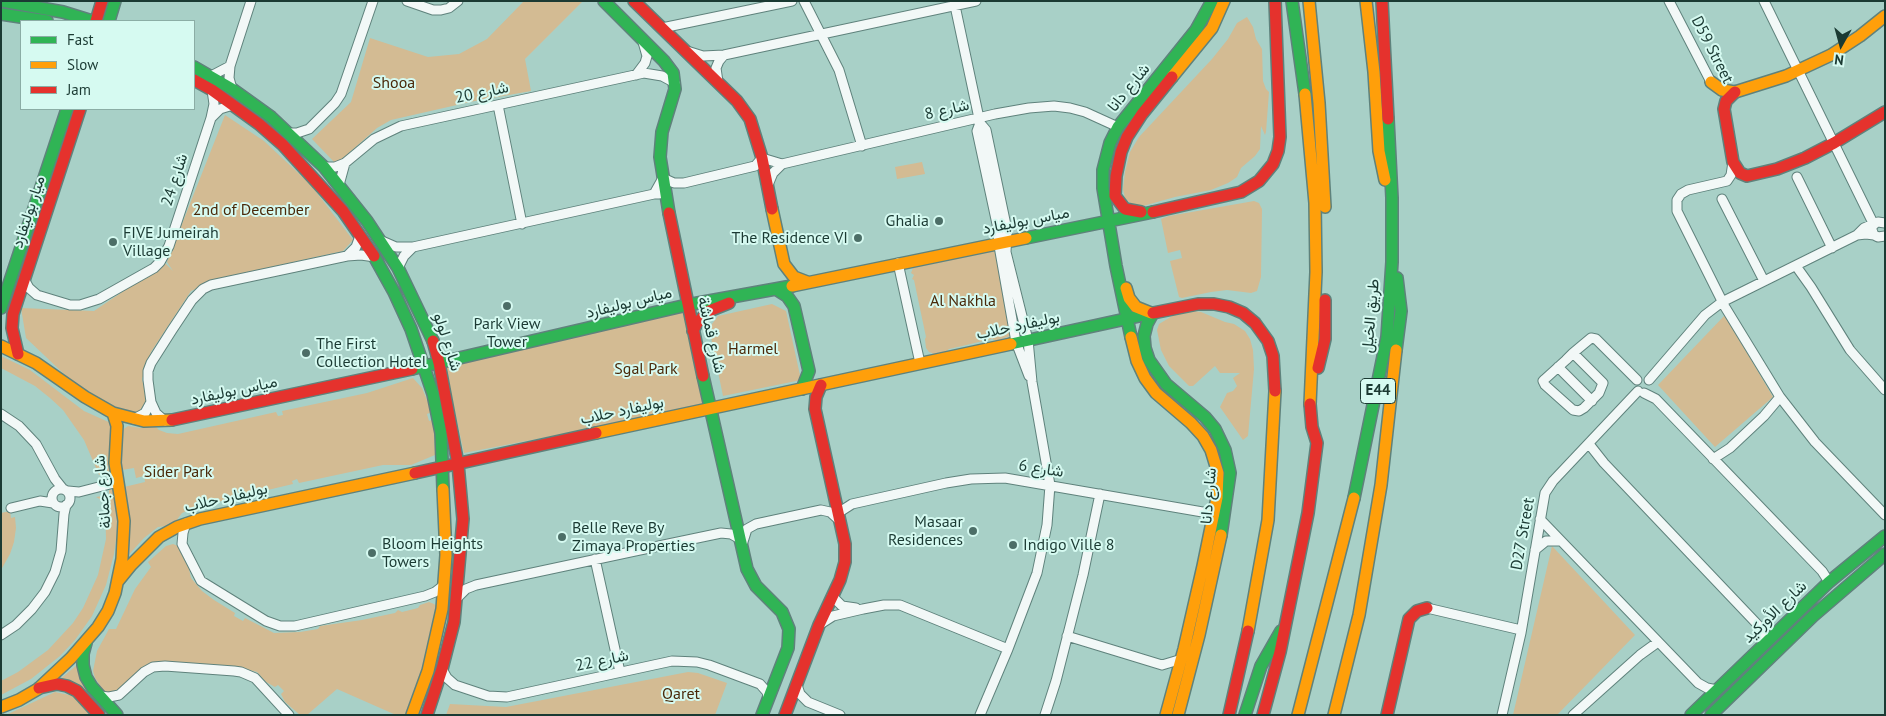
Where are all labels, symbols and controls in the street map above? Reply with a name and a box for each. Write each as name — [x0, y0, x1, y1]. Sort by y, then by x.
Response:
street label: D59 Street — [1687, 13, 1737, 87]
legend — [20, 20, 195, 110]
north arrow — [1816, 20, 1866, 70]
text: Fast — [67, 30, 94, 49]
text: N — [1834, 50, 1845, 69]
text: Slow — [67, 55, 98, 74]
street label: شارع دانا — [1104, 60, 1154, 116]
park label: Shooa — [373, 73, 415, 93]
street label: شارع 20 — [454, 78, 510, 108]
text: Jam — [67, 80, 91, 99]
street label: شارع 8 — [923, 96, 971, 124]
street label: شارع 24 — [158, 151, 192, 209]
street label: ميار بوليفارد — [8, 174, 50, 250]
park label: 2nd of December — [193, 200, 309, 220]
street label: مياس بوليفارد — [981, 203, 1071, 239]
place label: Ghalia — [886, 211, 929, 231]
marker: Ghalia — [933, 215, 945, 227]
place label: FIVE Jumeirah Village — [123, 223, 219, 261]
place label: The Residence VI — [732, 228, 848, 248]
marker: The Residence VI — [852, 232, 864, 244]
marker: FIVE Jumeirah Village — [107, 236, 119, 248]
street label: طريق الخيل — [1358, 278, 1384, 354]
street label: مياس بوليفارد — [584, 283, 674, 323]
park label: Al Nakhla — [930, 291, 996, 311]
street label: شارع قماشة — [693, 295, 729, 375]
marker: Park View Tower — [501, 300, 513, 312]
street label: بوليفارد حلاب — [974, 308, 1062, 344]
street label: شارع لولو — [429, 311, 465, 373]
place label: Park View Tower — [474, 314, 540, 352]
place label: The First Collection Hotel — [316, 334, 426, 372]
park label: Harmel — [728, 339, 778, 359]
marker: The First Collection Hotel — [300, 347, 312, 359]
park label: Sgal Park — [614, 359, 678, 379]
street label: مياس بوليفارد — [189, 372, 279, 410]
road number: E44 — [1360, 378, 1396, 404]
street label: بوليفارد حلاب — [578, 393, 666, 429]
street label: شارع جمانة — [90, 455, 116, 529]
street label: شارع 6 — [1017, 456, 1065, 482]
park label: Sider Park — [144, 462, 212, 482]
street label: شارع دانا — [1197, 467, 1221, 525]
street label: بوليفارد حلاب — [182, 479, 270, 517]
street label: D27 Street — [1507, 496, 1539, 572]
place label: Masaar Residences — [888, 512, 963, 550]
place label: Belle Reve By Zimaya Properties — [572, 518, 695, 556]
marker: Masaar Residences — [967, 525, 979, 537]
marker: Belle Reve By Zimaya Properties — [556, 531, 568, 543]
place label: Bloom Heights Towers — [382, 534, 483, 572]
place label: Indigo Ville 8 — [1023, 535, 1115, 555]
marker: Indigo Ville 8 — [1007, 539, 1019, 551]
marker: Bloom Heights Towers — [366, 547, 378, 559]
street label: شارع الأوركيد — [1739, 577, 1811, 647]
street label: شارع 22 — [574, 646, 630, 676]
park label: Qaret — [662, 684, 700, 704]

